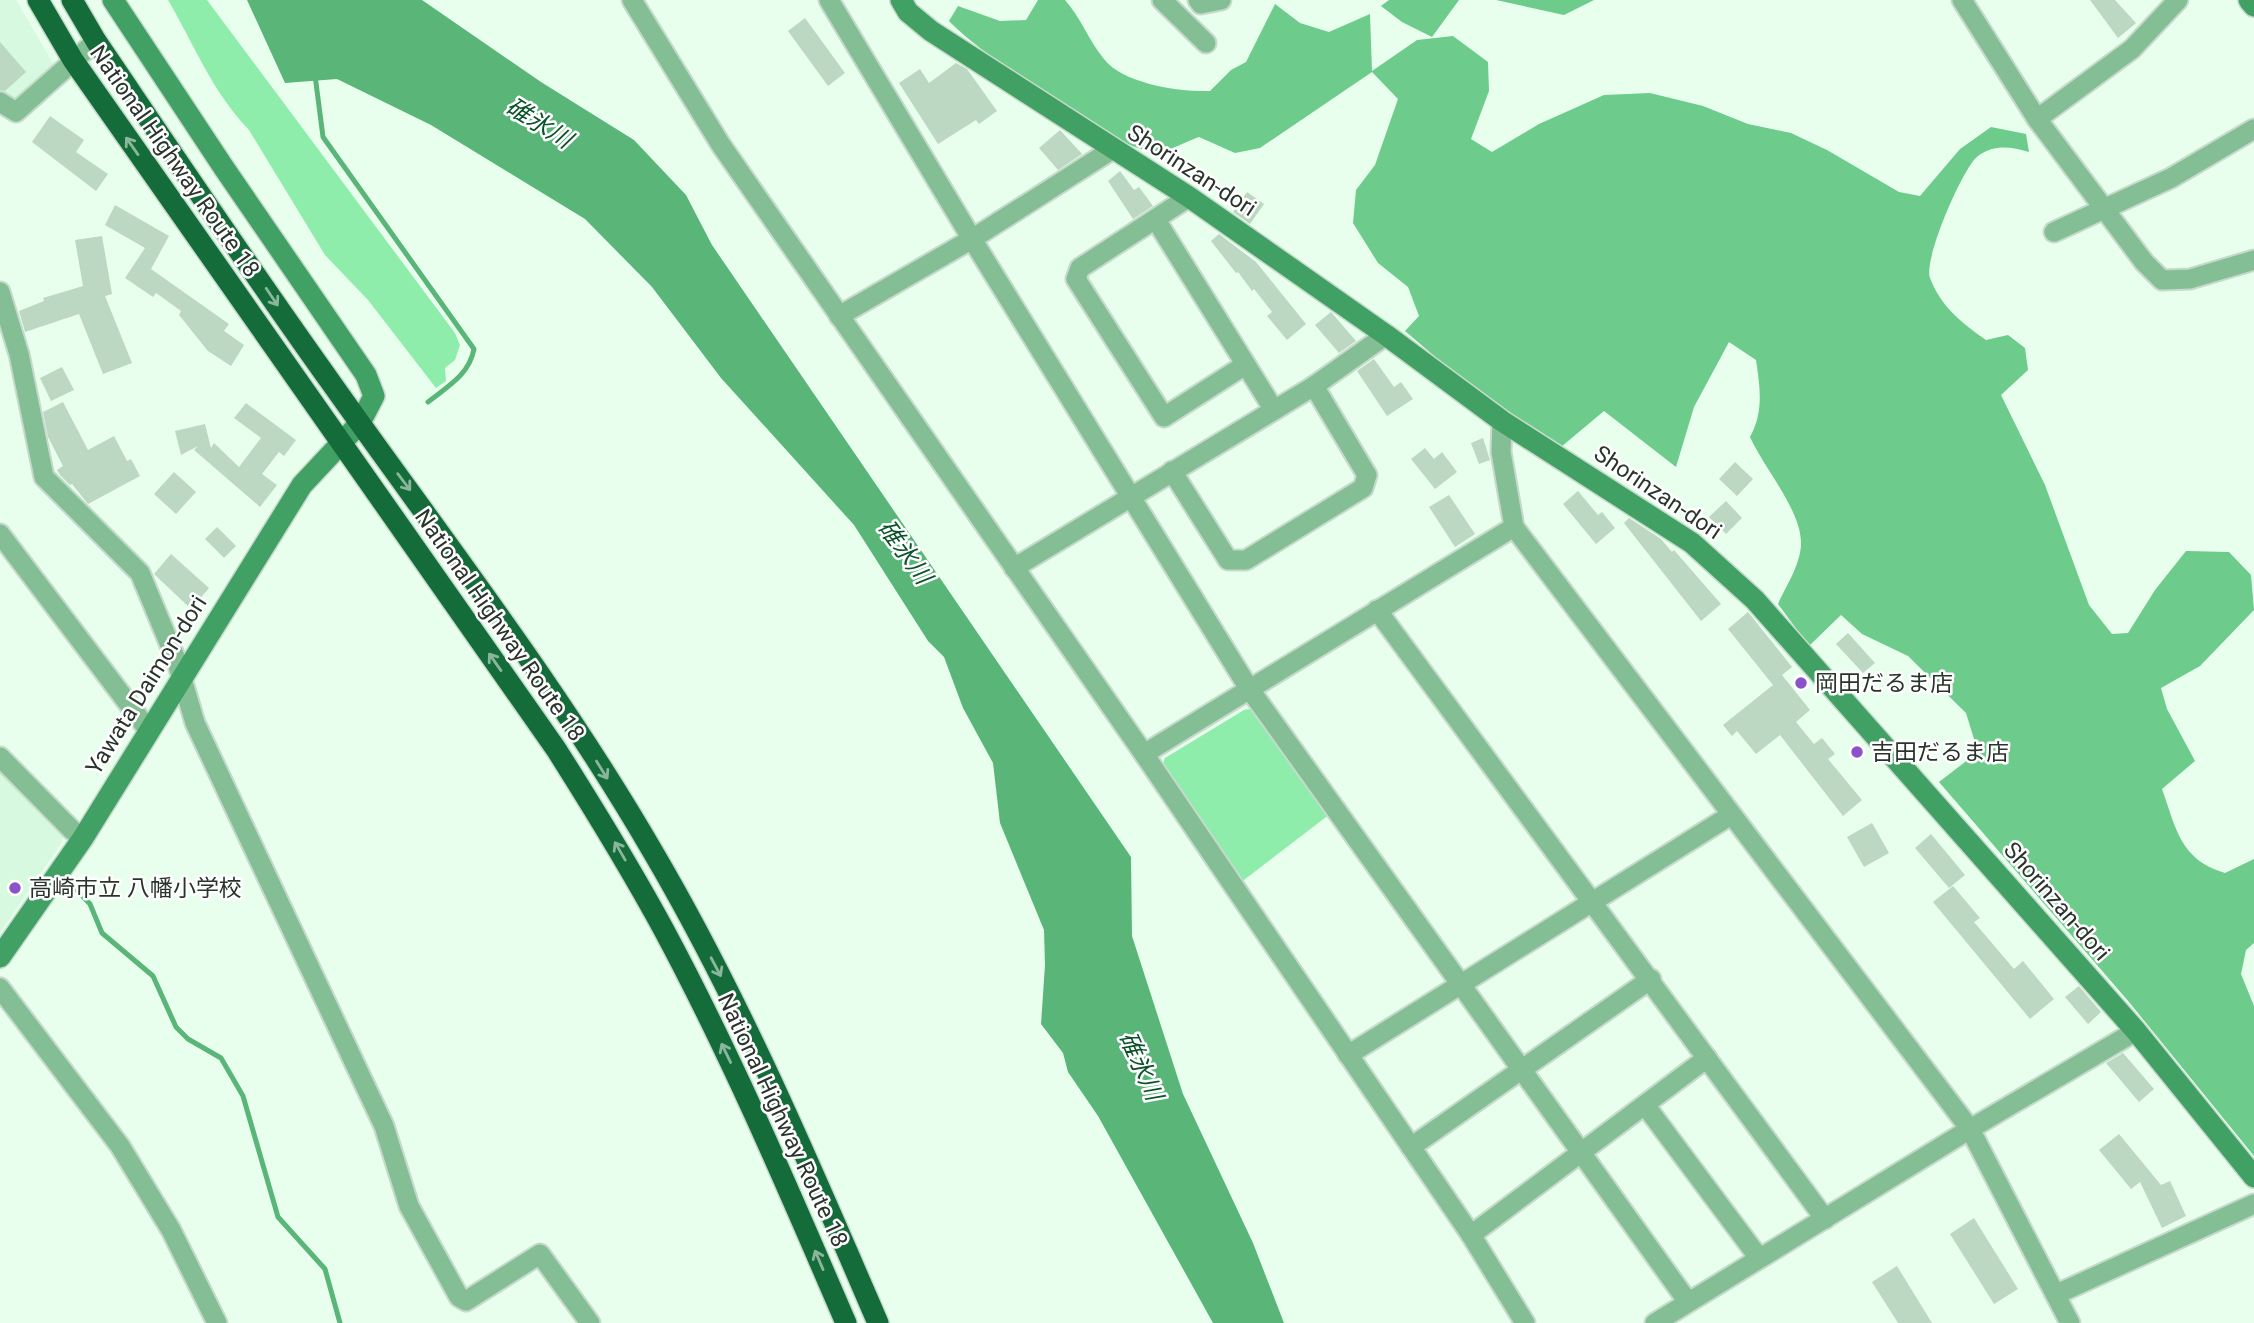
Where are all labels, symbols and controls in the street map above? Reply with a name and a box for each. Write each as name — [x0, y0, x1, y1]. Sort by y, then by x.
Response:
street label: National Highway Route 18 — [84, 40, 265, 282]
water label: 碓氷川 — [501, 92, 579, 156]
street label: Shorinzan-dori — [1122, 119, 1261, 222]
one-way arrow — [125, 137, 139, 156]
one-way arrow — [265, 287, 279, 306]
street label: Shorinzan-dori — [1589, 440, 1727, 545]
one-way arrow — [397, 472, 411, 491]
street label: National Highway Route 18 — [409, 504, 590, 746]
water label: 碓氷川 — [873, 515, 939, 592]
street label: Yawata Daimon-dori — [80, 591, 212, 780]
one-way arrow — [487, 653, 502, 672]
place label: 岡田だるま店 — [1815, 670, 1953, 697]
marker: 岡田だるま店 — [1793, 675, 1809, 691]
place label: 吉田だるま店 — [1871, 739, 2009, 766]
marker: 吉田だるま店 — [1849, 744, 1865, 760]
one-way arrow — [595, 760, 610, 779]
street label: Shorinzan-dori — [1998, 837, 2115, 966]
one-way arrow — [613, 842, 627, 862]
place label: 高崎市立 八幡小学校 — [29, 875, 242, 902]
marker: 高崎市立 八幡小学校 — [7, 880, 23, 896]
one-way arrow — [710, 956, 724, 977]
street label: National Highway Route 18 — [712, 989, 853, 1251]
water label: 碓氷川 — [1114, 1027, 1170, 1107]
one-way arrow — [718, 1043, 732, 1064]
one-way arrow — [812, 1250, 825, 1272]

